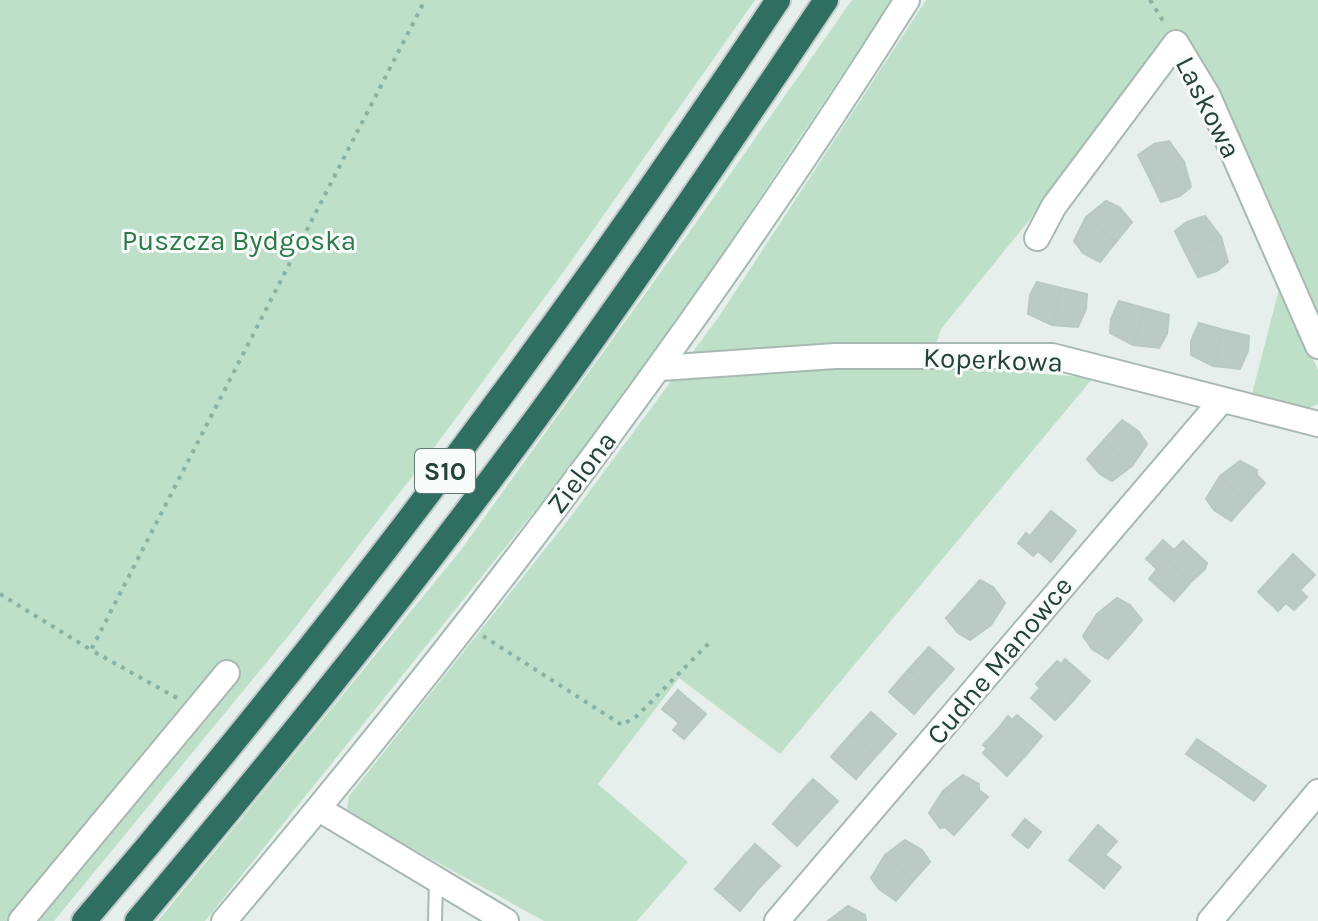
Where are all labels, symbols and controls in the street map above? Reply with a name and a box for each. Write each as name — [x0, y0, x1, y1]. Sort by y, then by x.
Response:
street label: Laskowa — [1169, 51, 1248, 164]
park label: Puszcza Bydgoska — [122, 224, 356, 257]
street label: Koperkowa — [922, 341, 1064, 378]
street label: Zielona — [540, 425, 623, 520]
road number: S10 — [415, 449, 475, 493]
street label: Cudne Manowce — [920, 570, 1079, 751]

